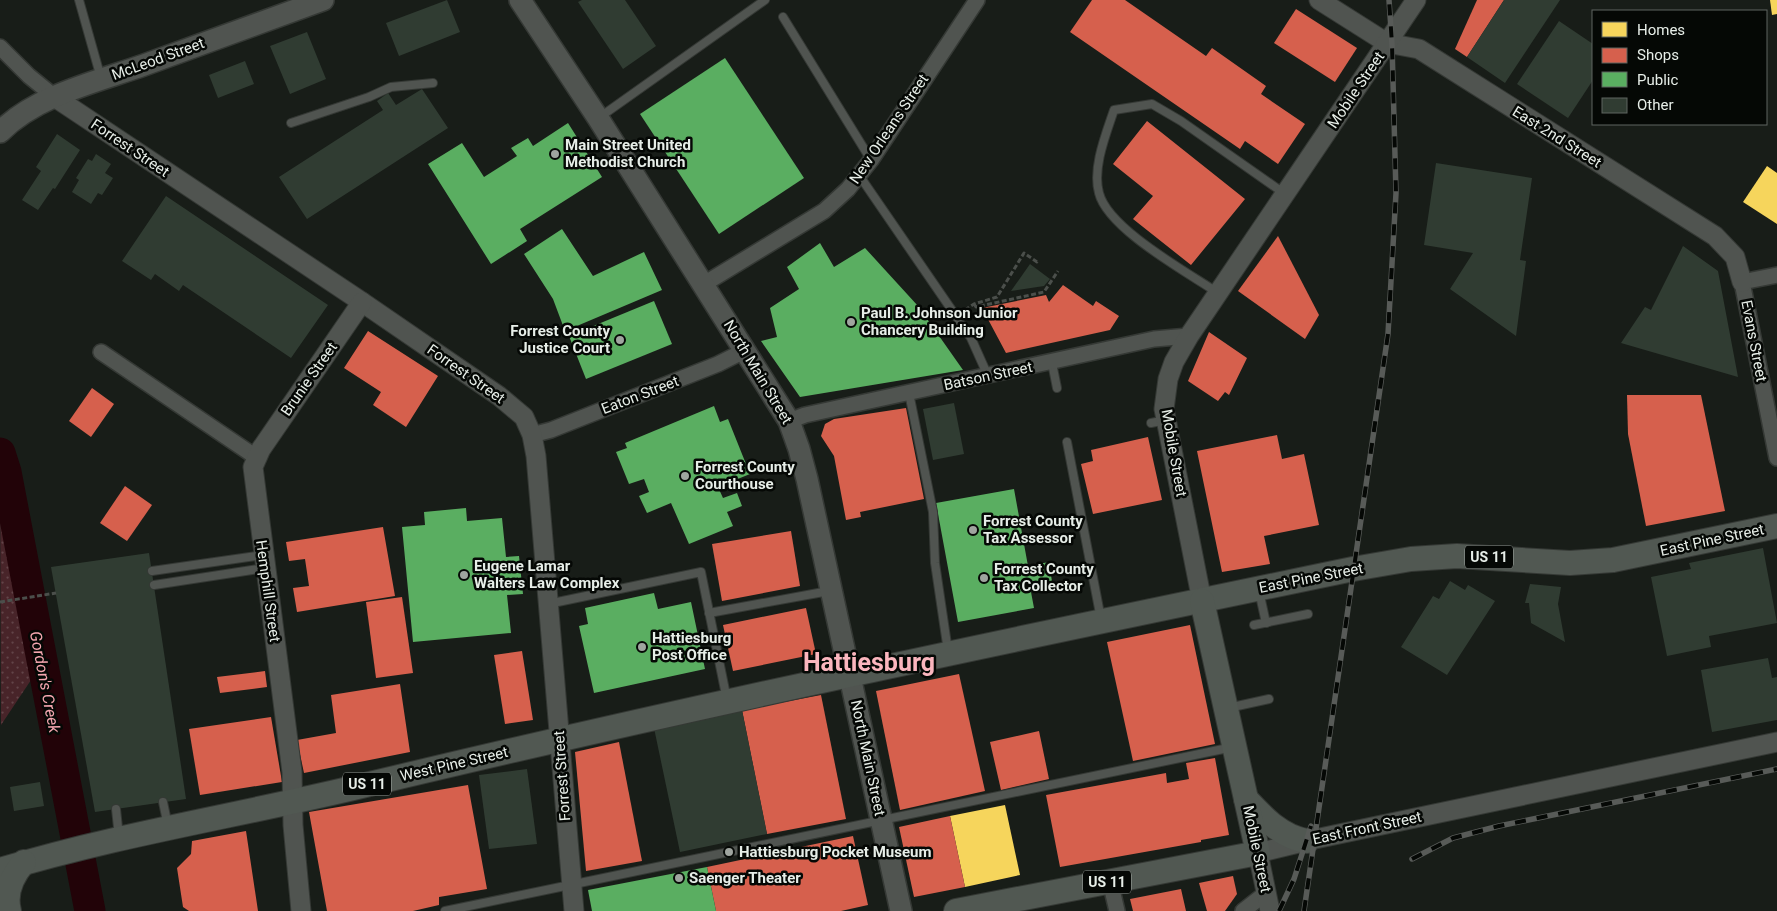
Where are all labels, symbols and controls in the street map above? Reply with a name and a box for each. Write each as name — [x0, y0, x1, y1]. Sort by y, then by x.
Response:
legend — [1592, 10, 1767, 125]
text: Homes — [1637, 21, 1685, 39]
street label: McLeod Street — [109, 34, 207, 84]
text: Shops — [1637, 46, 1679, 64]
street label: Mobile Street — [1324, 48, 1388, 132]
street label: New Orleans Street — [846, 71, 932, 187]
text: Public — [1637, 71, 1678, 89]
text: Other — [1637, 96, 1674, 114]
street label: East 2nd Street — [1509, 102, 1605, 172]
street label: Forrest Street — [87, 115, 173, 181]
place label: Main Street United Methodist Church — [565, 136, 691, 171]
marker: Main Street United Methodist Church — [549, 148, 561, 160]
street label: Evans Street — [1737, 299, 1771, 384]
place label: Paul B. Johnson Junior Chancery Building — [861, 304, 1018, 339]
marker: Paul B. Johnson Junior Chancery Building — [845, 316, 857, 328]
street label: North Main Street — [720, 317, 796, 427]
place label: Forrest County Justice Court — [510, 322, 610, 357]
marker: Forrest County Justice Court — [614, 334, 626, 346]
street label: Brunie Street — [277, 339, 341, 419]
street label: Forrest Street — [424, 341, 508, 407]
street label: Batson Street — [942, 358, 1034, 394]
street label: Eaton Street — [599, 372, 681, 418]
street label: Mobile Street — [1157, 408, 1191, 498]
place label: Forrest County Courthouse — [695, 458, 795, 493]
marker: Forrest County Courthouse — [679, 470, 691, 482]
place label: Forrest County Tax Assessor — [983, 512, 1083, 547]
street label: East Pine Street — [1658, 520, 1766, 560]
marker: Forrest County Tax Assessor — [967, 524, 979, 536]
street label: Hemphill Street — [252, 539, 284, 643]
road number: US 11 — [1465, 546, 1513, 568]
place label: Eugene Lamar Walters Law Complex — [474, 557, 620, 592]
street label: East Pine Street — [1257, 559, 1365, 597]
place label: Forrest County Tax Collector — [994, 560, 1094, 595]
marker: Eugene Lamar Walters Law Complex — [458, 569, 470, 581]
marker: Forrest County Tax Collector — [978, 572, 990, 584]
water label: Gordon's Creek — [26, 629, 64, 736]
place label: Hattiesburg Post Office — [652, 629, 731, 664]
marker: Hattiesburg Post Office — [636, 641, 648, 653]
district label: Hattiesburg — [803, 648, 935, 677]
street label: North Main Street — [847, 698, 889, 818]
street label: Forrest Street — [550, 730, 574, 822]
street label: West Pine Street — [398, 743, 510, 785]
road number: US 11 — [343, 772, 391, 796]
street label: Mobile Street — [1239, 804, 1275, 894]
street label: East Front Street — [1311, 808, 1423, 848]
place label: Hattiesburg Pocket Museum — [739, 843, 931, 861]
marker: Hattiesburg Pocket Museum — [723, 846, 735, 858]
place label: Saenger Theater — [689, 869, 801, 887]
road number: US 11 — [1083, 870, 1131, 894]
marker: Saenger Theater — [673, 872, 685, 884]

